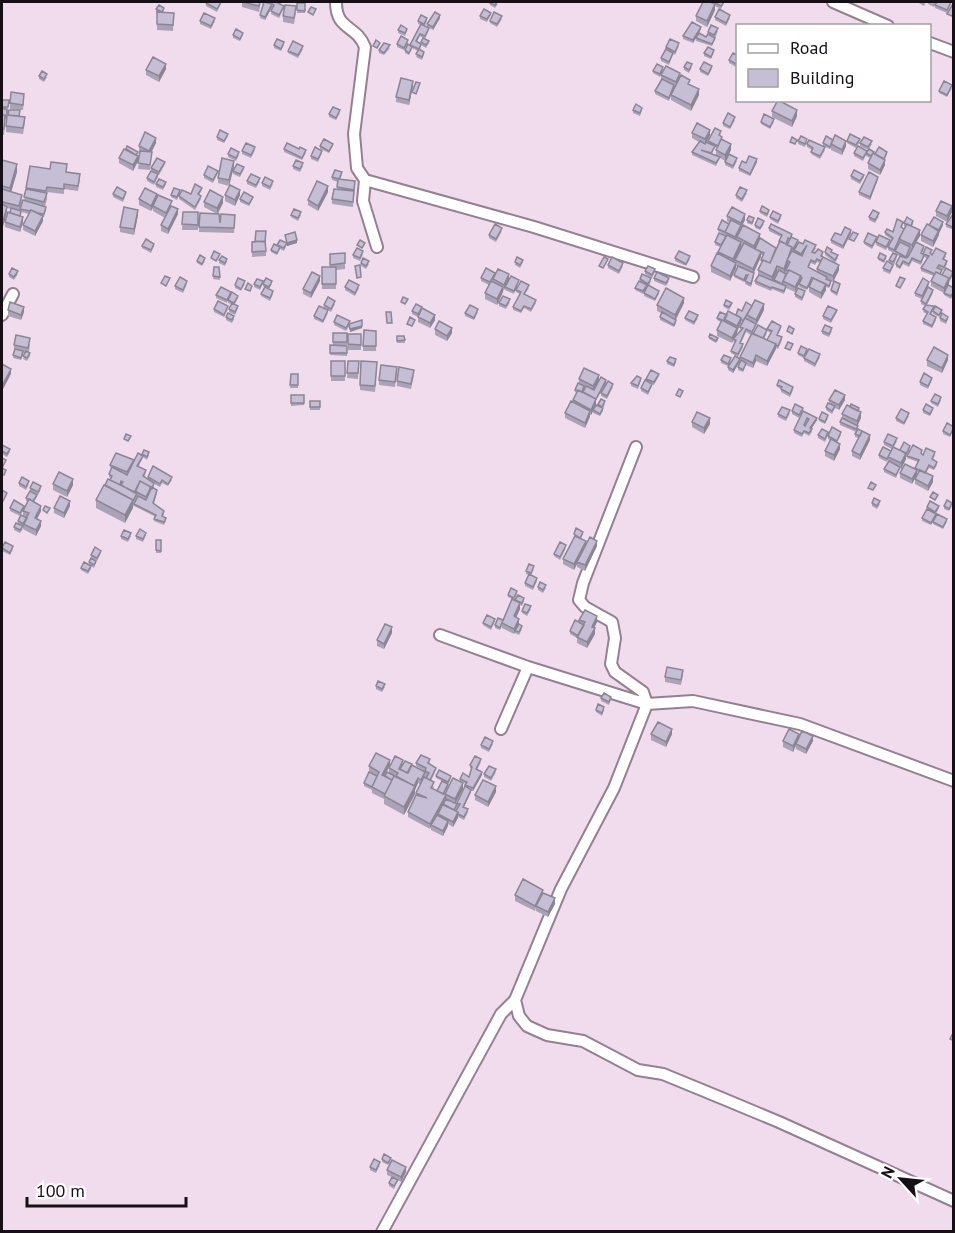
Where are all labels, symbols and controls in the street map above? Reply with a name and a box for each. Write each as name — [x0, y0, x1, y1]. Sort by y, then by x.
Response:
legend — [736, 24, 931, 102]
text: Road — [790, 36, 828, 59]
text: Building — [790, 66, 854, 89]
north arrow — [871, 1149, 931, 1209]
text: N — [876, 1163, 899, 1181]
scale bar — [27, 1170, 186, 1208]
text: 100 m — [36, 1179, 85, 1202]

